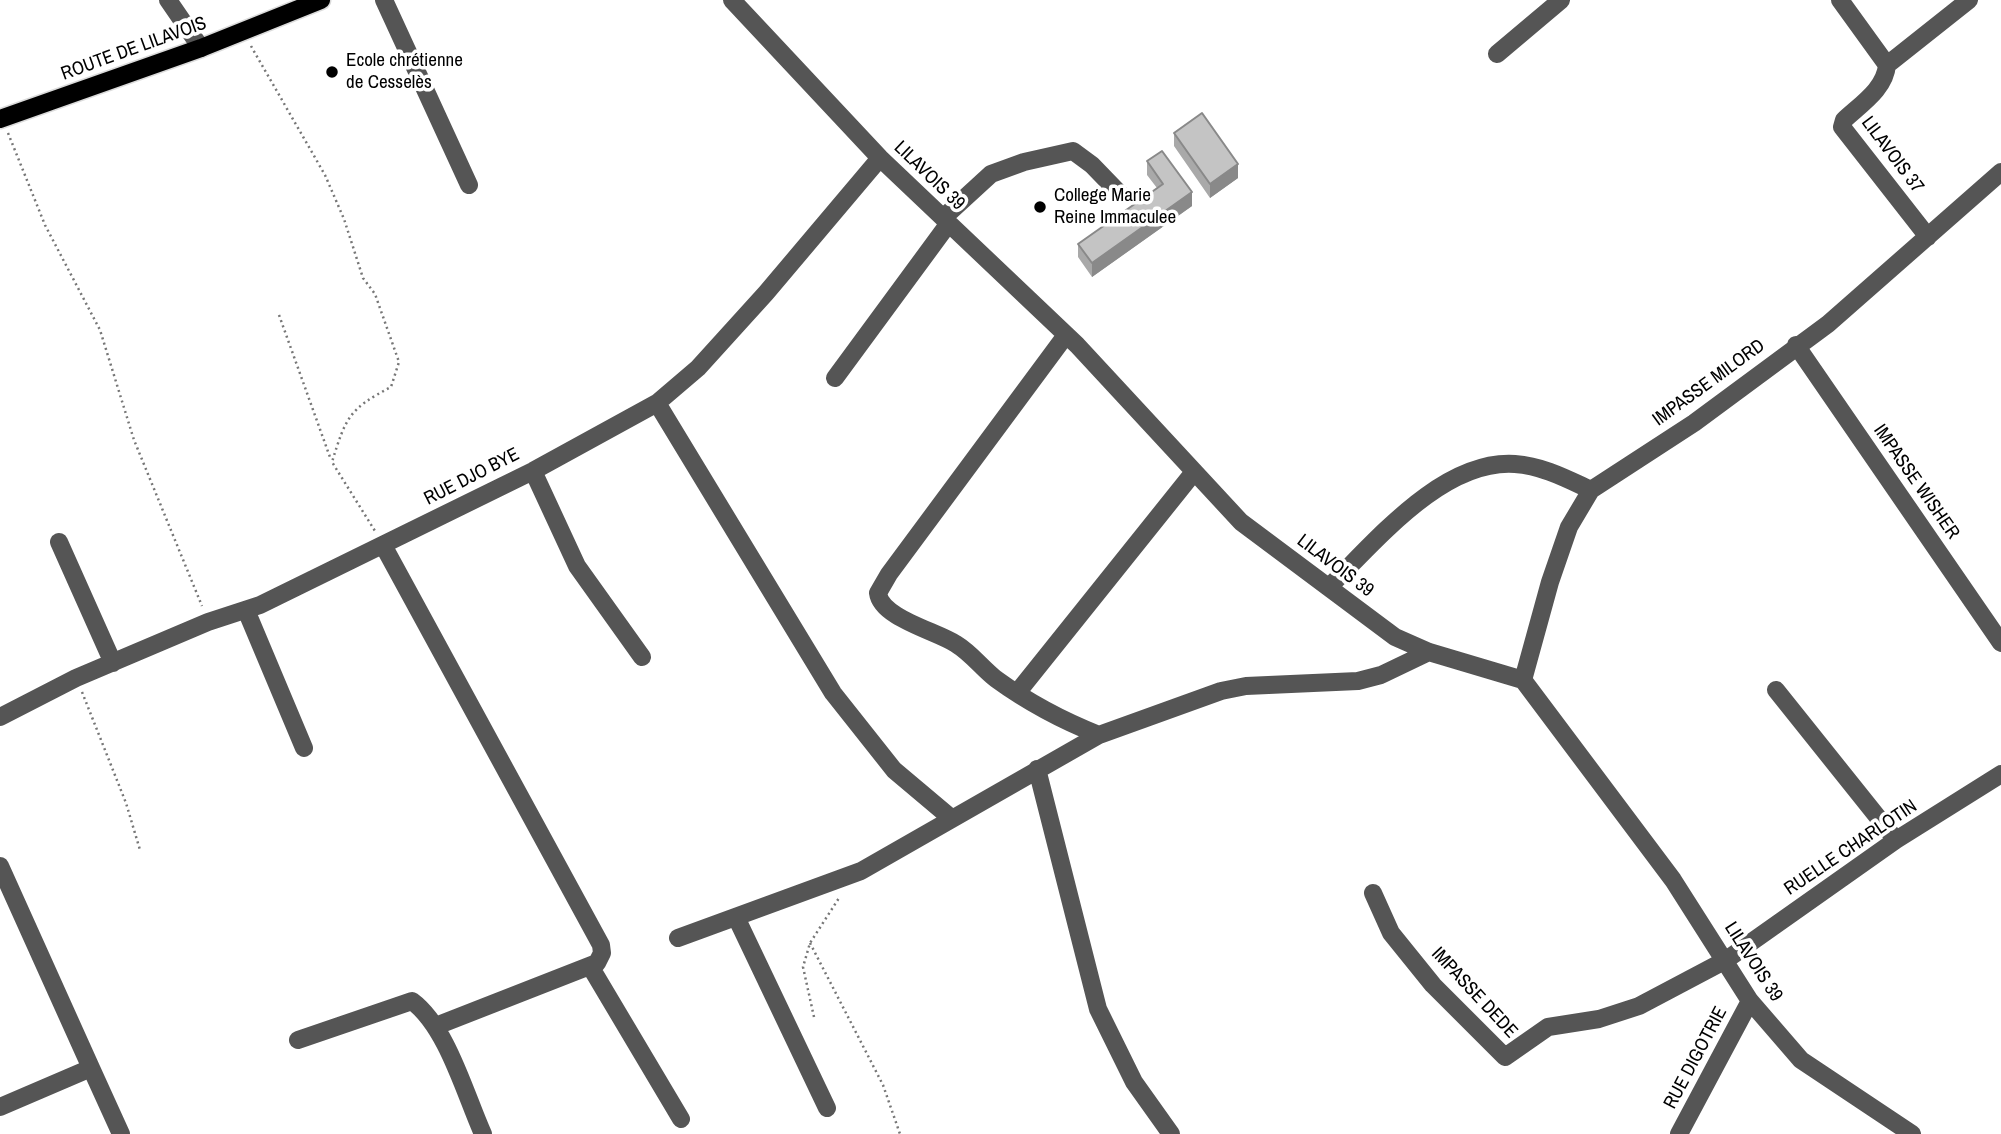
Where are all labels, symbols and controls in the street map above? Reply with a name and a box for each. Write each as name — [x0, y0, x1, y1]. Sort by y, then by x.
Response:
street label: ROUTE DE LILAVOIS — [58, 12, 210, 86]
place label: Ecole chrétienne de Cesselès — [346, 50, 463, 94]
marker: Ecole chrétienne de Cesselès — [324, 64, 340, 80]
street label: LILAVOIS 37 — [1856, 112, 1928, 198]
street label: LILAVOIS 39 — [889, 137, 969, 215]
place label: College Marie Reine Immaculee — [1054, 185, 1176, 229]
marker: College Marie Reine Immaculee — [1032, 199, 1048, 215]
street label: IMPASSE MILORD — [1648, 335, 1770, 431]
street label: IMPASSE WISHER — [1868, 420, 1964, 544]
street label: RUE DJO BYE — [421, 443, 523, 511]
street label: LILAVOIS 39 — [1292, 530, 1378, 602]
street label: RUELLE CHARLOTIN — [1780, 795, 1922, 901]
street label: LILAVOIS 39 — [1719, 918, 1787, 1006]
street label: IMPASSE DEDE — [1426, 943, 1522, 1043]
street label: RUE DIGOTRIE — [1660, 1003, 1732, 1113]

